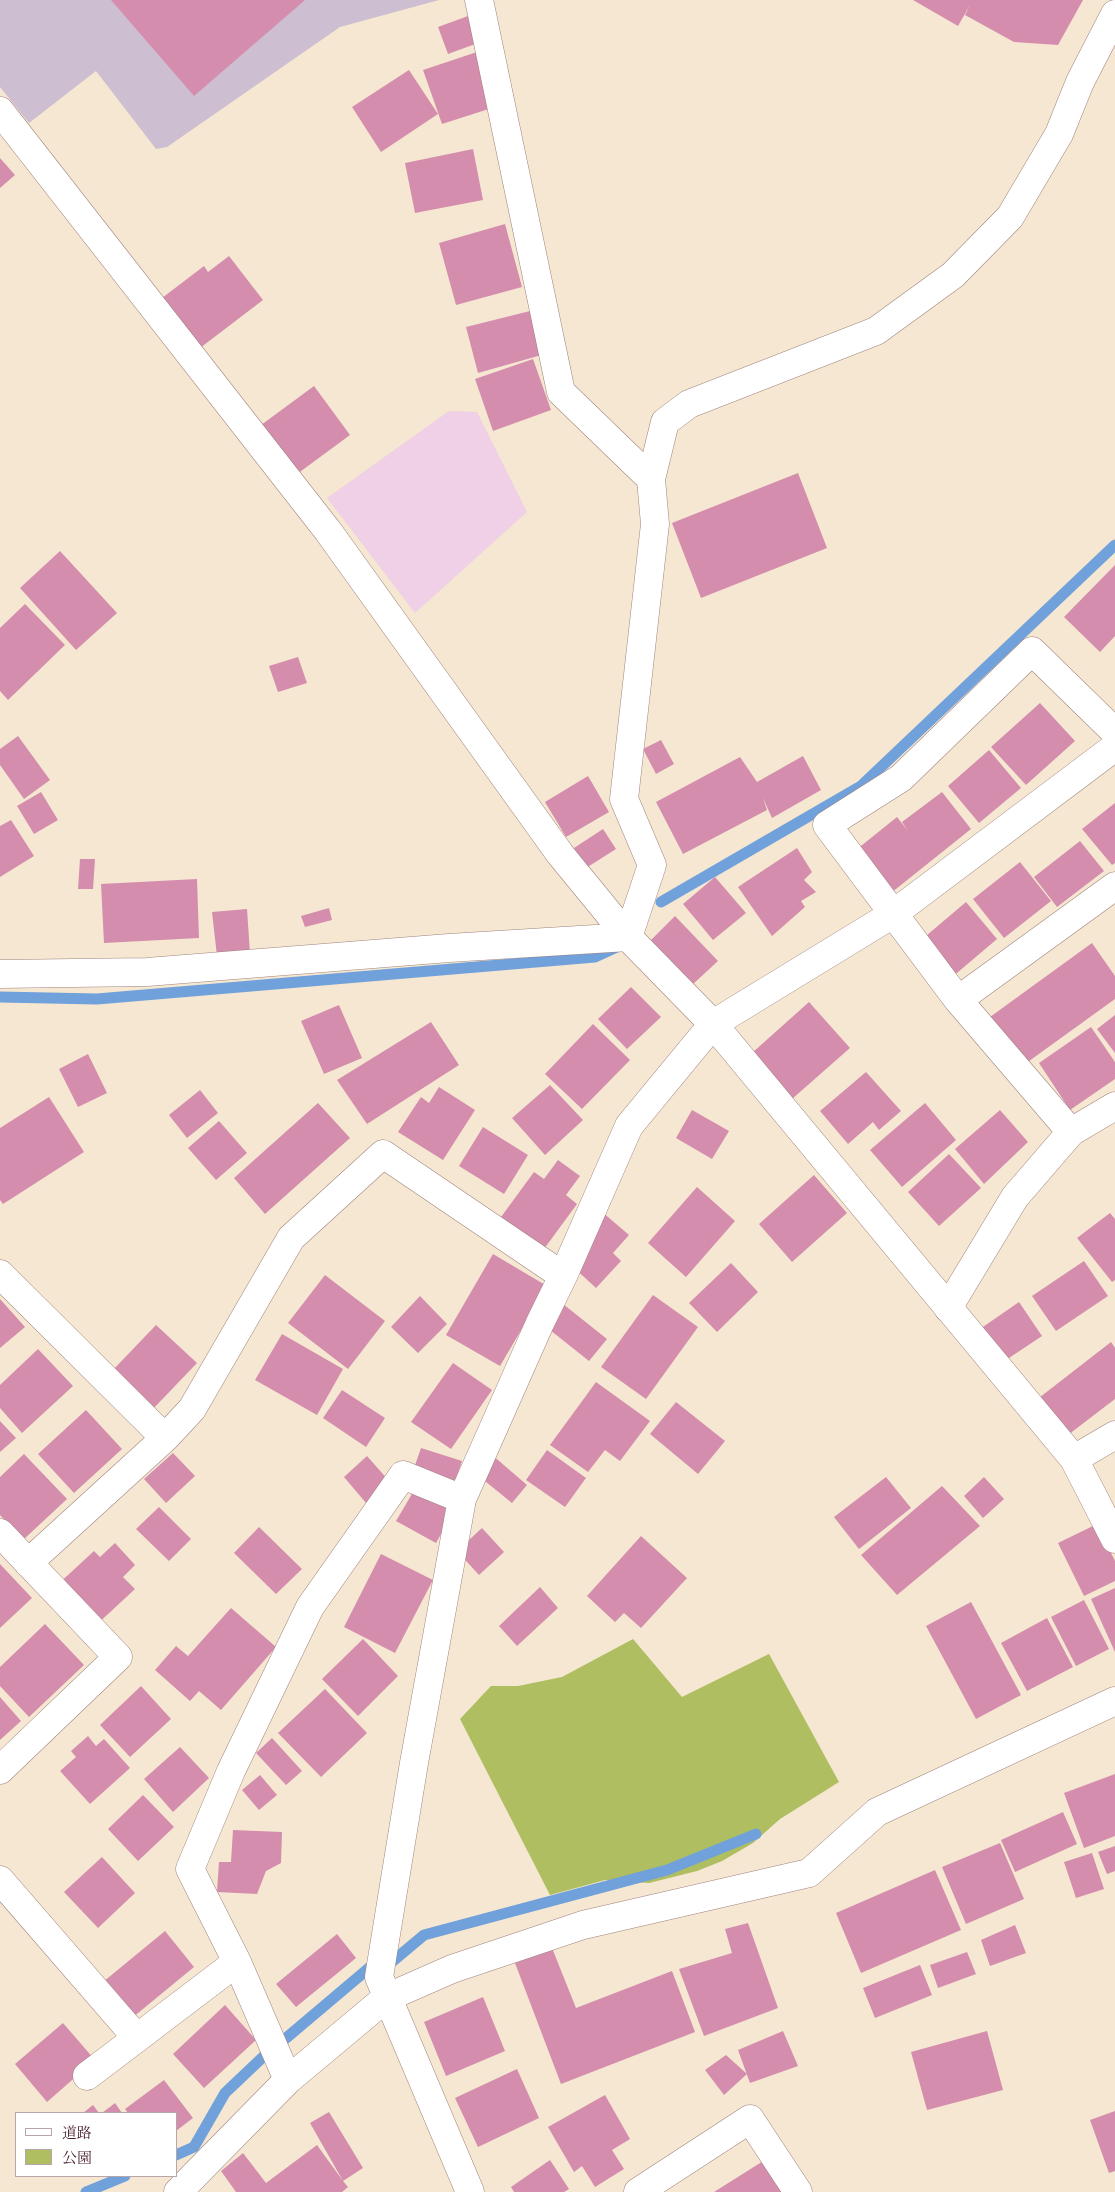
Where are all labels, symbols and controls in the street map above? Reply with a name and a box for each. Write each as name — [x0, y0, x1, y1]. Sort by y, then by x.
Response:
legend — [15, 2112, 178, 2177]
text: 道路 — [62, 2123, 92, 2143]
text: 公園 — [62, 2148, 92, 2168]

